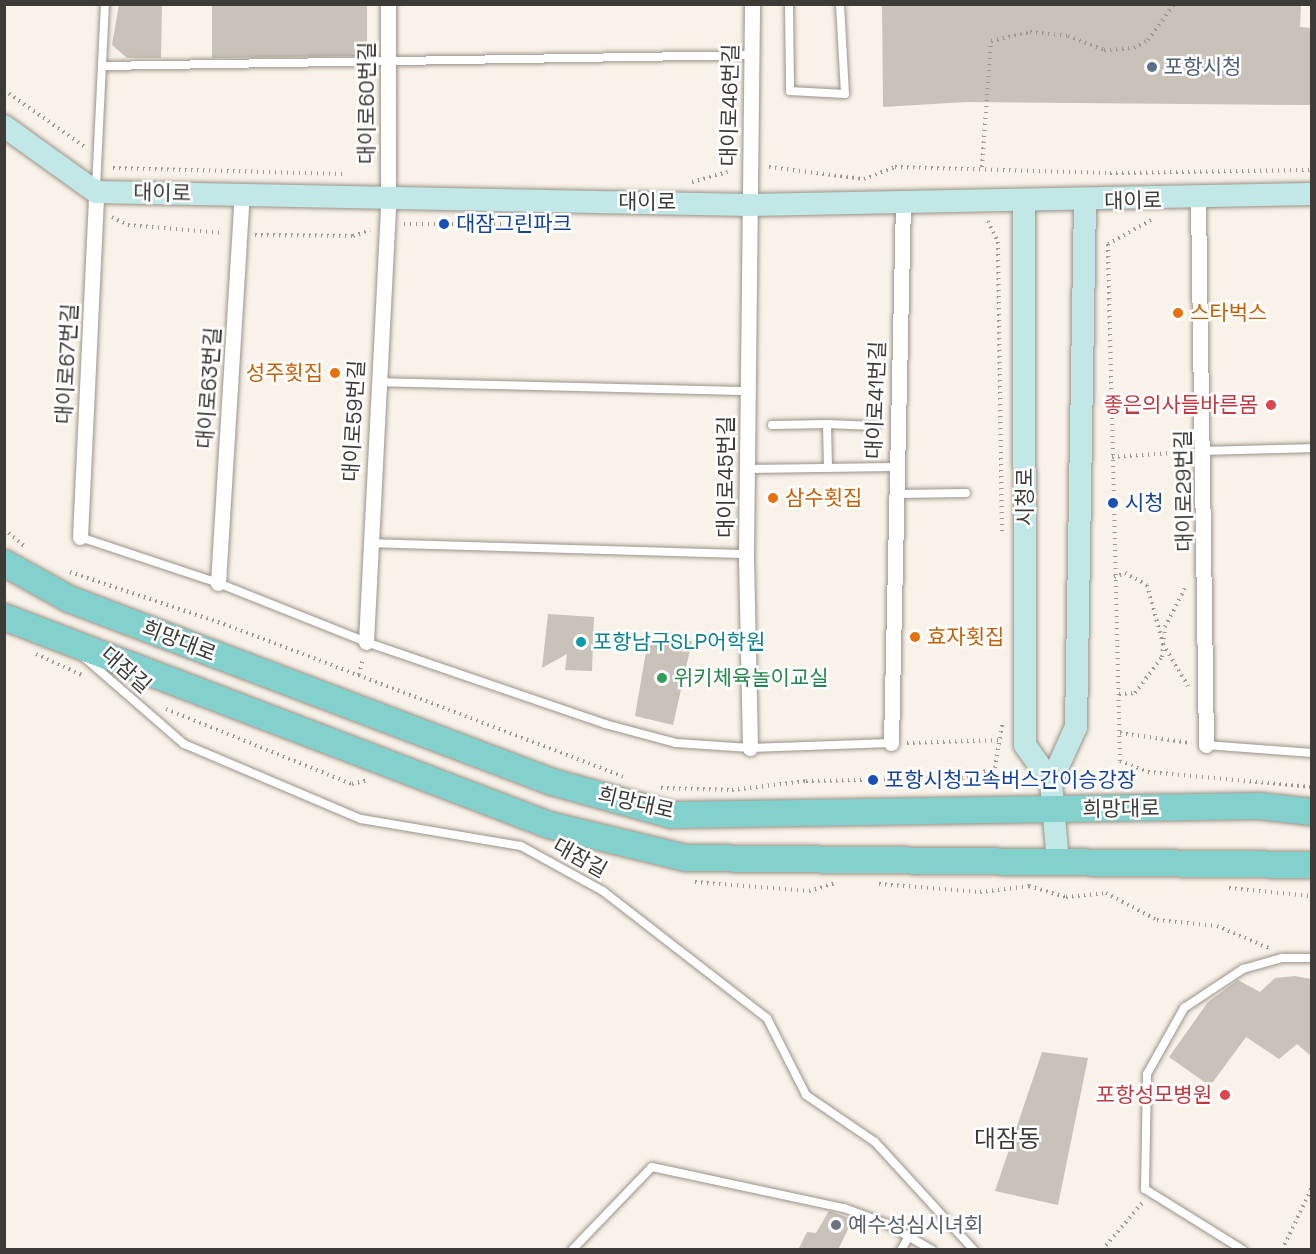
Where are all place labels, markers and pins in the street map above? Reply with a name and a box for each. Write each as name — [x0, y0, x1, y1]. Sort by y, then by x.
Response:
place label: 포항시청 — [1164, 54, 1241, 80]
marker: 포항시청 — [1145, 60, 1159, 74]
place label: 대잠그린파크 — [456, 211, 572, 237]
marker: 대잠그린파크 — [437, 217, 451, 231]
place label: 스타벅스 — [1190, 300, 1267, 326]
marker: 스타벅스 — [1171, 306, 1185, 320]
place label: 성주횟집 — [246, 360, 323, 386]
marker: 성주횟집 — [328, 366, 342, 380]
place label: 좋은의사들바른몸 — [1103, 392, 1258, 418]
marker: 좋은의사들바른몸 — [1262, 396, 1280, 414]
place label: 삼수횟집 — [785, 485, 862, 511]
place label: 시청 — [1125, 490, 1164, 516]
marker: 삼수횟집 — [766, 491, 780, 505]
marker: 시청 — [1106, 496, 1120, 510]
place label: 효자횟집 — [927, 624, 1004, 650]
place label: 포항남구SLP어학원 — [593, 629, 765, 655]
marker: 효자횟집 — [908, 630, 922, 644]
marker: 포항남구SLP어학원 — [574, 635, 588, 649]
place label: 위키체육놀이교실 — [674, 665, 829, 691]
marker: 위키체육놀이교실 — [655, 671, 669, 685]
place label: 포항시청고속버스간이승강장 — [885, 767, 1136, 793]
marker: 포항시청고속버스간이승강장 — [866, 773, 880, 787]
place label: 포항성모병원 — [1096, 1082, 1212, 1108]
marker: 포항성모병원 — [1216, 1086, 1234, 1104]
place label: 예수성심시녀회 — [848, 1212, 983, 1238]
marker: 예수성심시녀회 — [829, 1218, 843, 1232]

